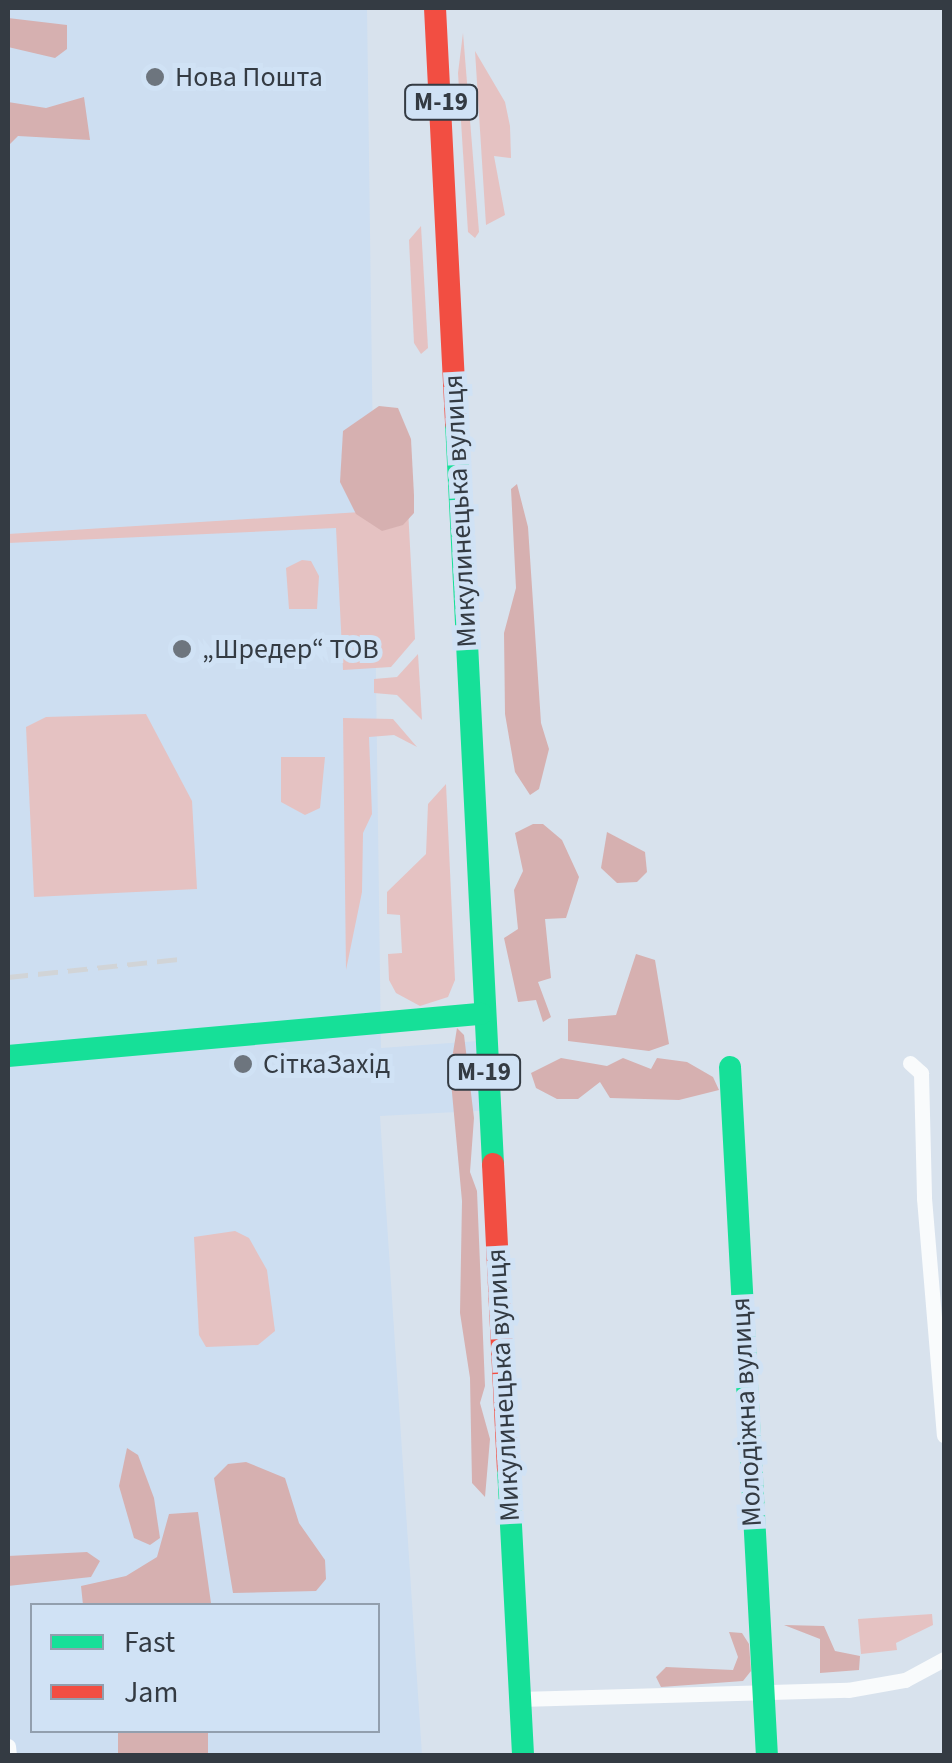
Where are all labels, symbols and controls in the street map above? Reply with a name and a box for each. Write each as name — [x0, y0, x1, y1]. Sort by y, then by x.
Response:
place label: Нова Пошта — [175, 60, 323, 94]
marker: Нова Пошта — [144, 66, 166, 88]
road number: М-19 — [404, 82, 478, 122]
street label: Микулинецька вулиця — [436, 374, 484, 648]
place label: „Шредер“ ТОВ — [202, 632, 379, 666]
marker: „Шредер“ ТОВ — [171, 638, 193, 660]
place label: СіткаЗахід — [263, 1047, 390, 1081]
road number: М-19 — [446, 1052, 522, 1092]
marker: СіткаЗахід — [232, 1053, 254, 1075]
street label: Микулинецька вулиця — [479, 1248, 527, 1522]
street label: Молодіжна вулиця — [723, 1296, 769, 1528]
legend — [30, 1603, 380, 1733]
text: Fast — [124, 1621, 175, 1664]
text: Jam — [124, 1671, 178, 1714]

